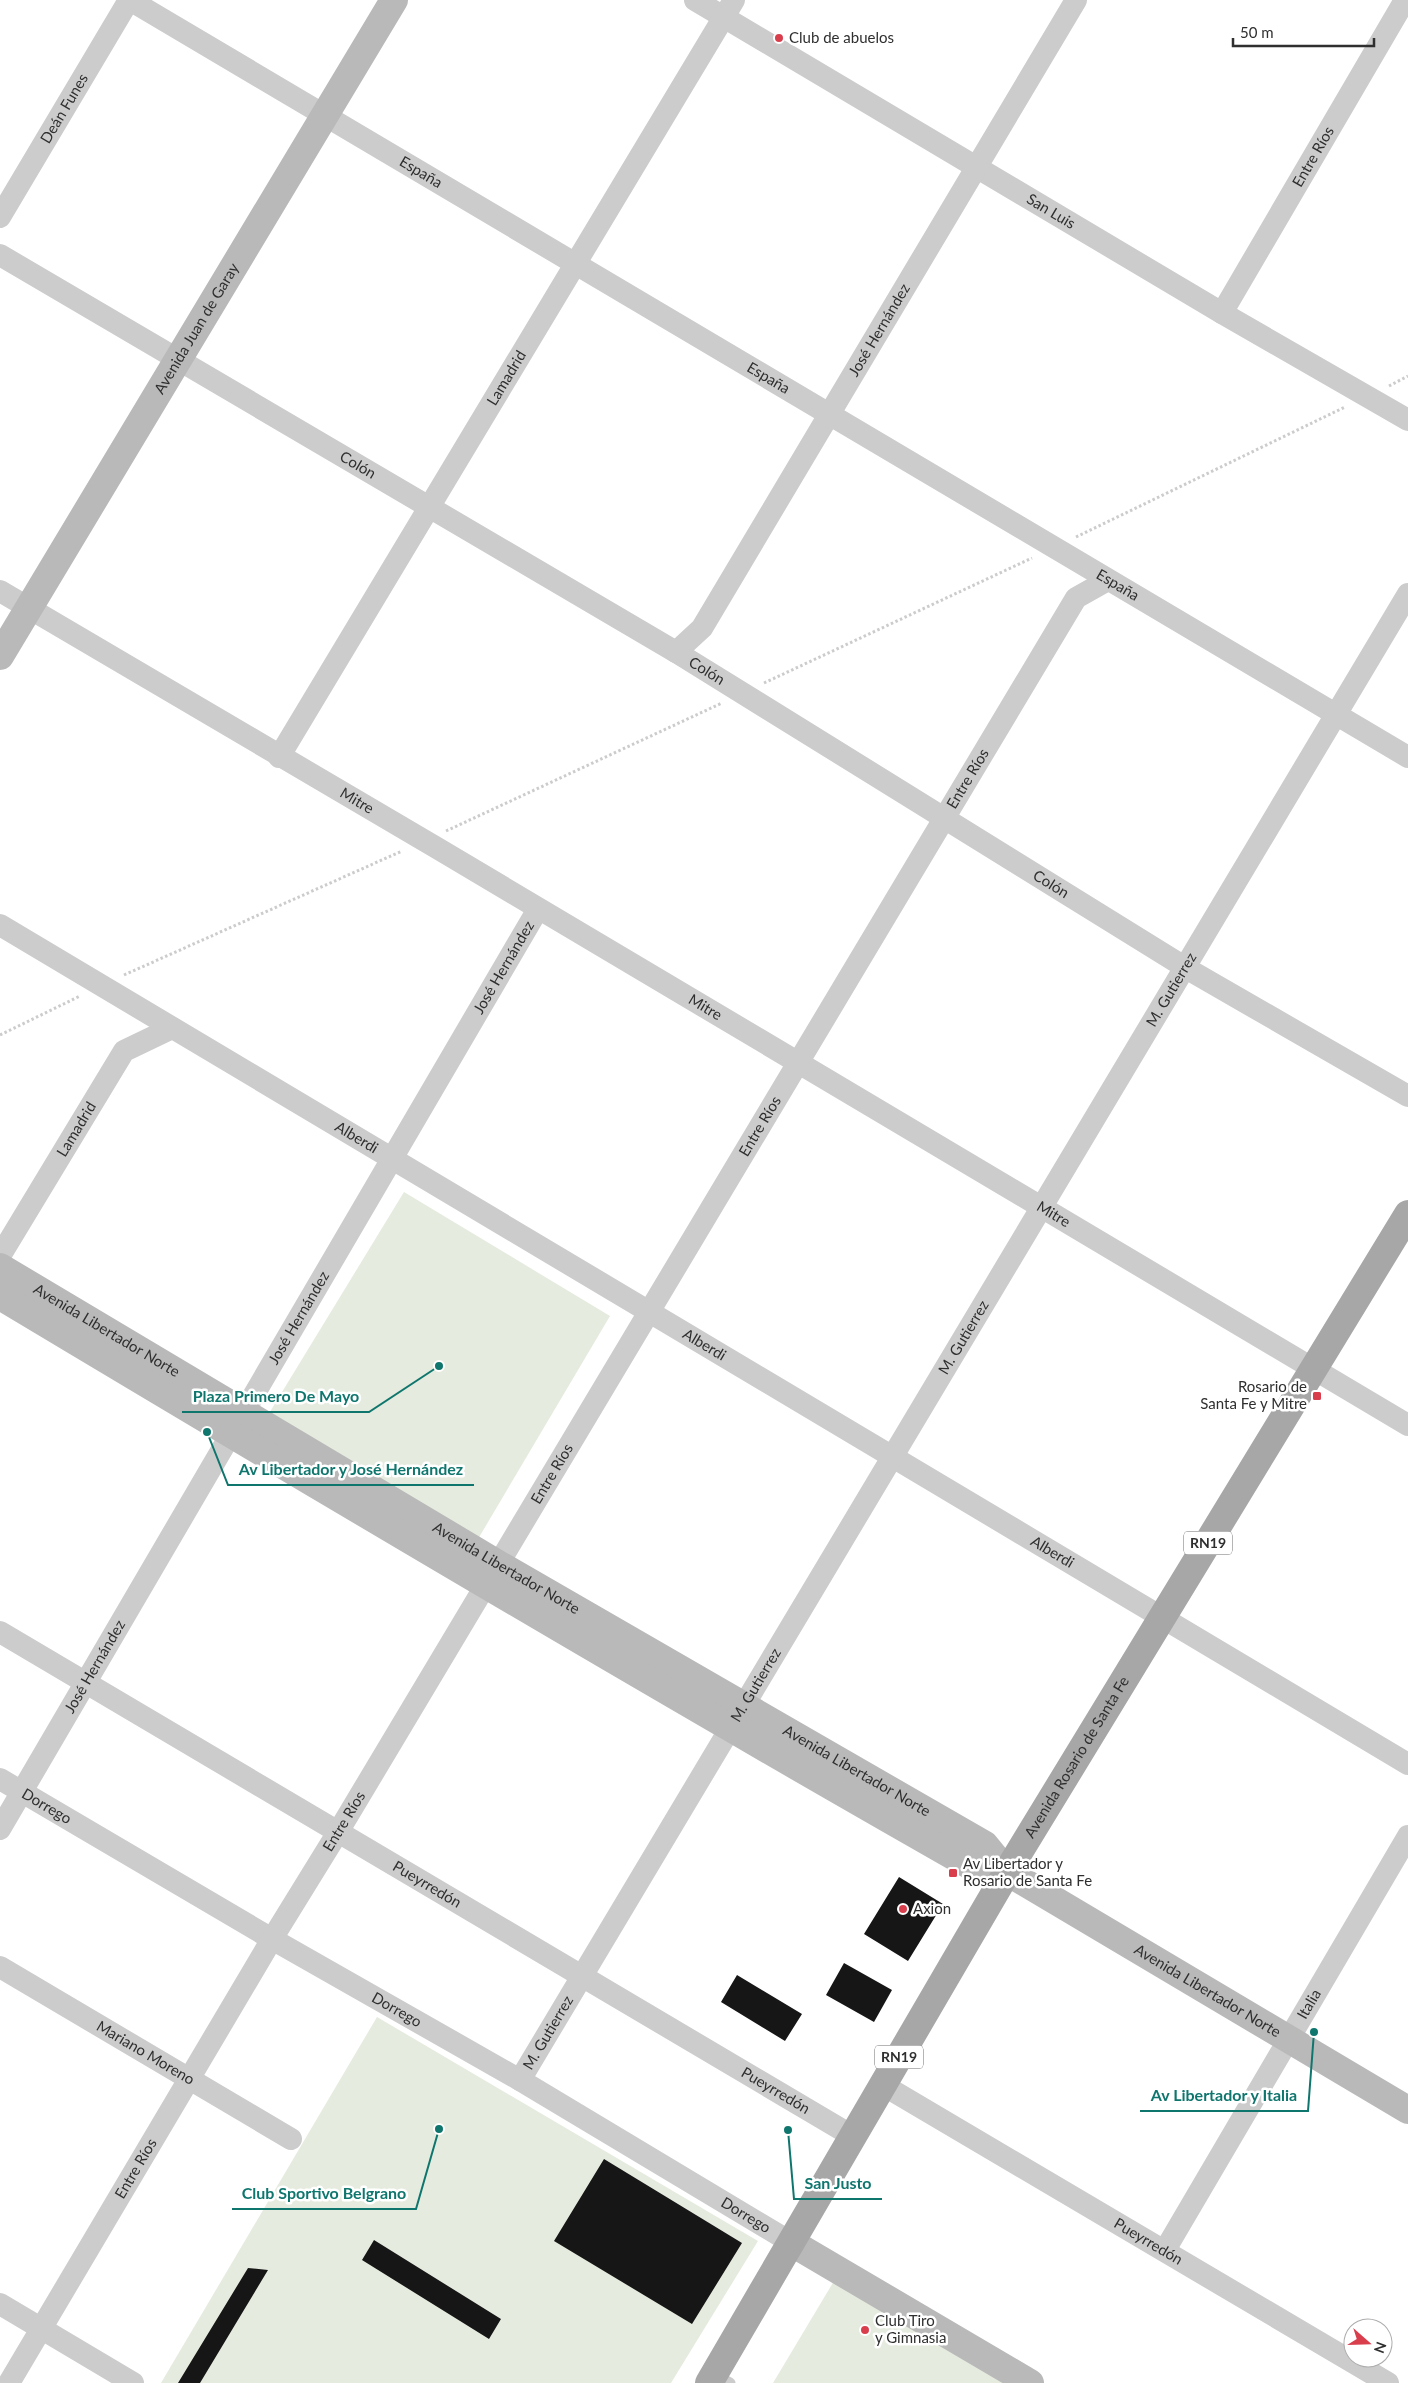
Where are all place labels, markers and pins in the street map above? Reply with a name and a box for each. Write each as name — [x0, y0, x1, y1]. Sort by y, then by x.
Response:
place label: Club de abuelos — [789, 28, 894, 46]
marker: Club de abuelos — [773, 32, 785, 44]
place label: Rosario de Santa Fe y Mitre — [1200, 1377, 1307, 1412]
callout: Plaza Primero De Mayo — [182, 1381, 369, 1412]
marker: Rosario de Santa Fe y Mitre — [1311, 1390, 1323, 1402]
callout: Av Libertador y José Hernández — [228, 1454, 474, 1485]
place label: Av Libertador y Rosario de Santa Fe — [963, 1854, 1092, 1889]
marker: Av Libertador y Rosario de Santa Fe — [947, 1867, 959, 1879]
place label: Axion — [913, 1899, 951, 1917]
marker: Axion — [897, 1903, 909, 1915]
callout: Av Libertador y Italia — [1140, 2080, 1308, 2111]
callout: San Justo — [794, 2168, 882, 2199]
callout: Club Sportivo Belgrano — [232, 2178, 416, 2209]
place label: Club Tiro y Gimnasia — [875, 2311, 946, 2346]
marker: Club Tiro y Gimnasia — [859, 2324, 871, 2336]

